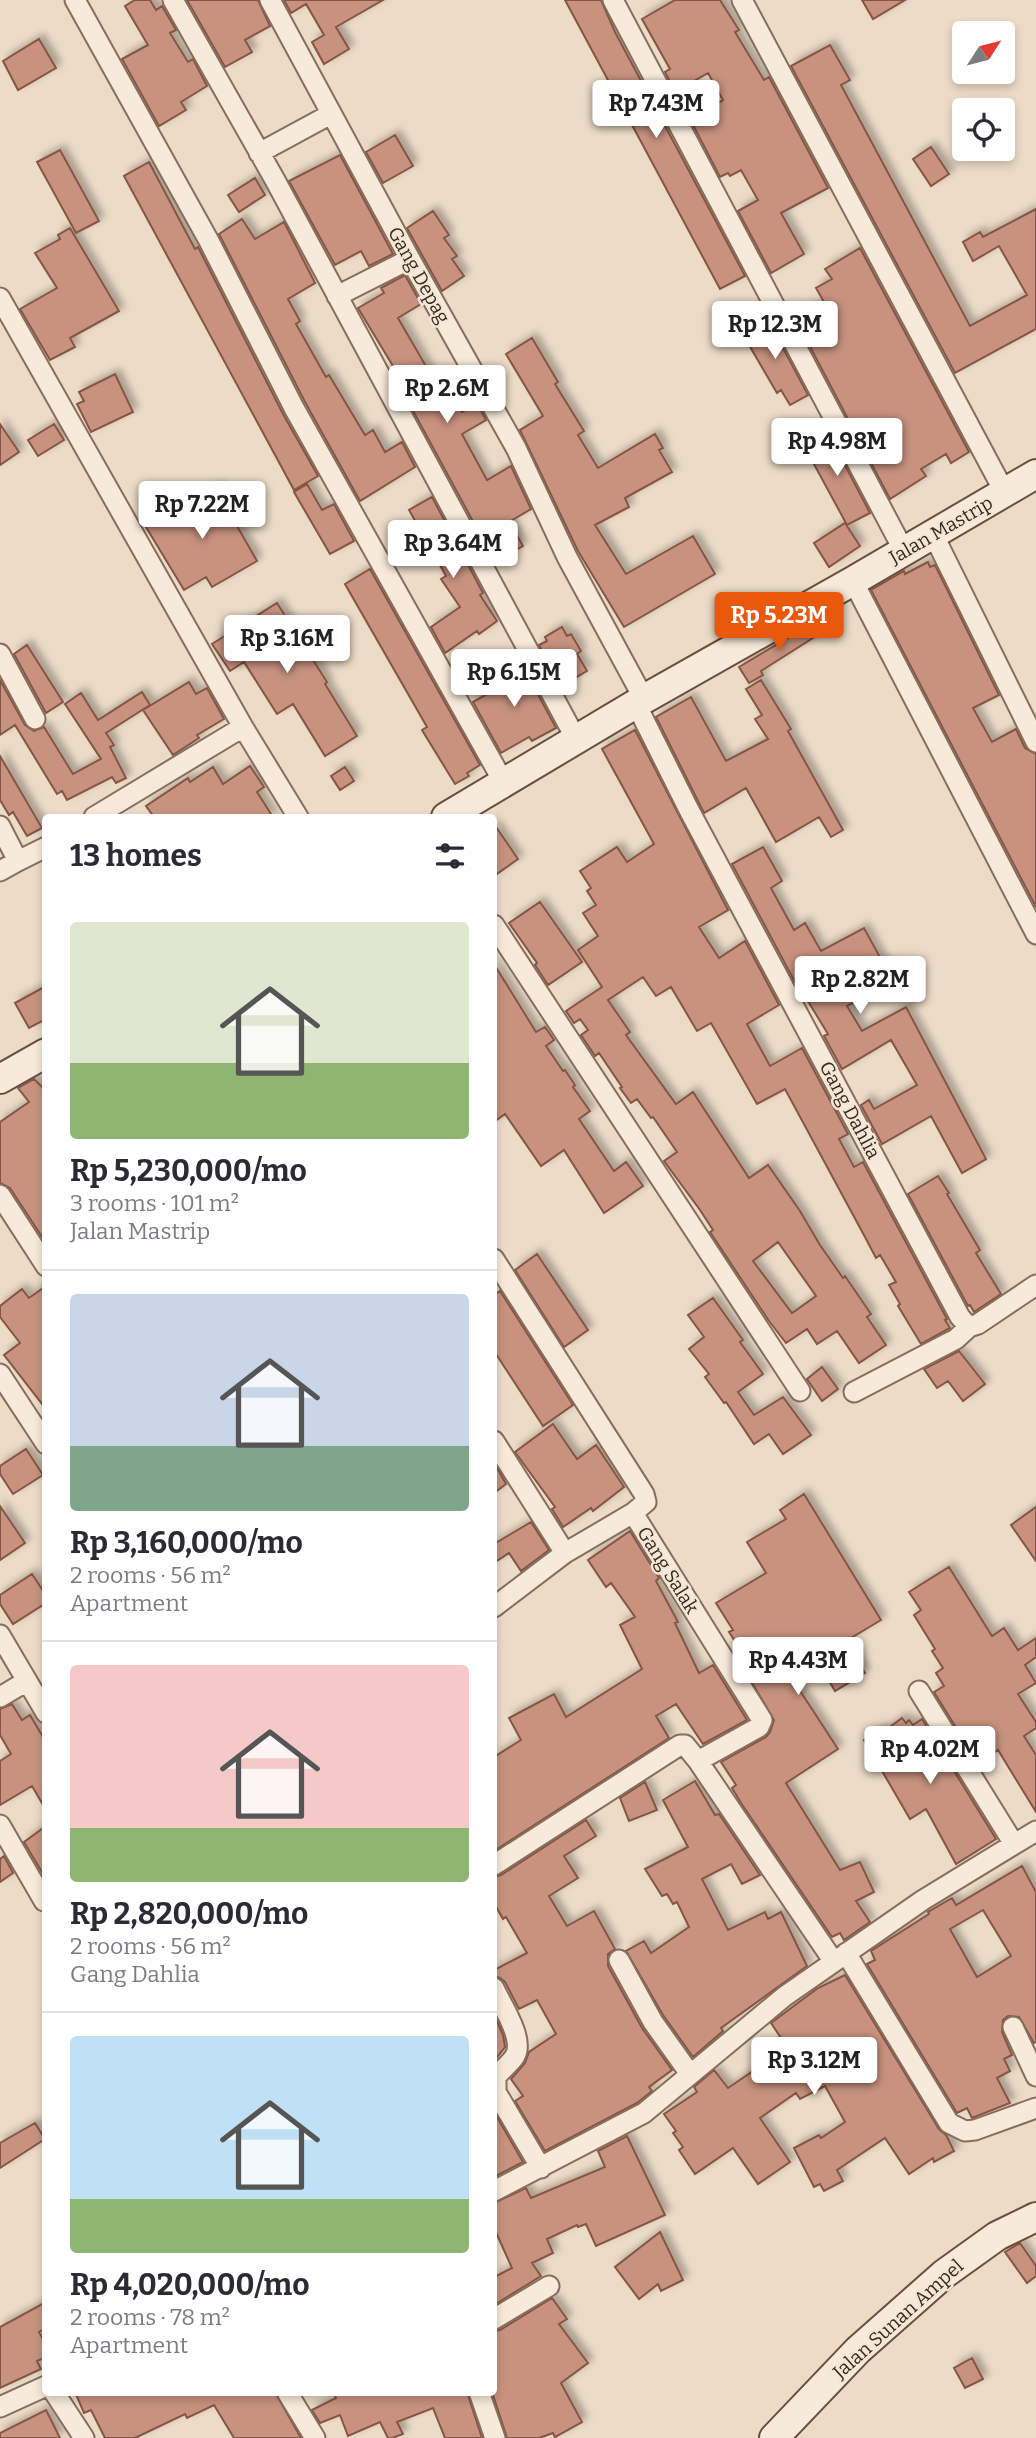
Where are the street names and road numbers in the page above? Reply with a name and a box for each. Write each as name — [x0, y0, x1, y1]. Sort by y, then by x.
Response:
street label: Gang Depag — [383, 223, 455, 328]
street label: Jalan Mastrip — [884, 491, 997, 569]
street label: Gang Dahlia — [815, 1057, 886, 1163]
street label: Gang Salak — [632, 1522, 704, 1618]
street label: Jalan Sunan Ampel — [827, 2255, 968, 2384]

